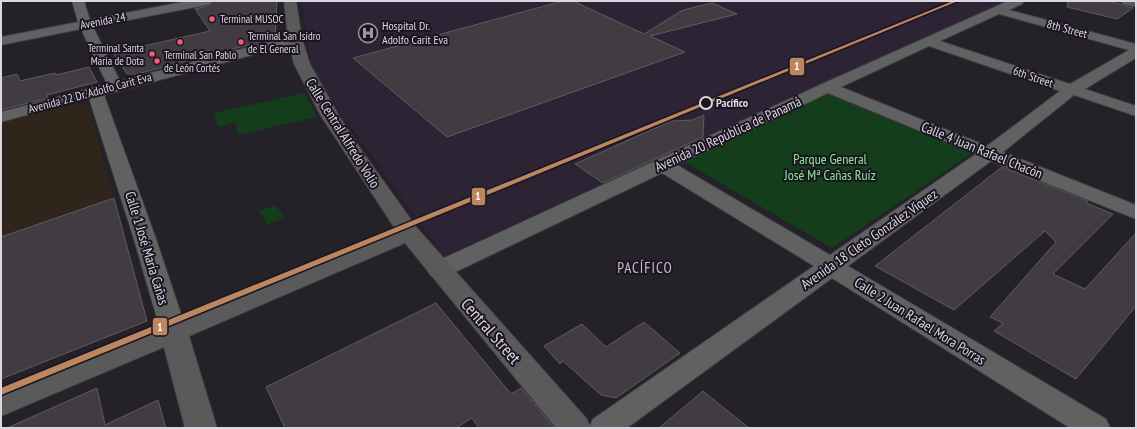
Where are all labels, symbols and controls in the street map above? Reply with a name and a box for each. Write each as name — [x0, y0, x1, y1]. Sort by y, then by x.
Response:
street label: Avenida 24 — [79, 9, 128, 32]
place label: Terminal MUSOC — [220, 12, 284, 26]
marker: Terminal MUSOC — [207, 14, 217, 24]
street label: 8th Street — [1045, 16, 1090, 41]
place label: Hospital Dr. Adolfo Carit Eva — [382, 18, 448, 47]
hospital icon: Hospital Dr. Adolfo Carit Eva — [357, 22, 379, 44]
place label: Terminal San Isidro de El General — [248, 29, 321, 56]
unlabelled marker — [175, 37, 185, 47]
marker: Terminal San Isidro de El General — [236, 37, 246, 47]
place label: Terminal Santa María de Dota — [88, 41, 144, 68]
place label: Terminal San Pablo de León Cortés — [164, 48, 237, 75]
marker: Terminal Santa María de Dota — [147, 49, 157, 59]
marker: Terminal San Pablo de León Cortés — [152, 56, 162, 66]
line badge: 1 — [789, 57, 805, 76]
text: 1 — [794, 59, 800, 73]
street label: 6th Street — [1011, 63, 1056, 91]
street label: Avenida 22 Dr. Adolfo Carit Eva — [26, 69, 153, 116]
street label: Calle Central Alfredo Volio — [302, 75, 384, 191]
street label: Avenida 20 República de Panamá — [652, 92, 804, 176]
place label: Pacífico — [716, 95, 749, 110]
marker: Pacífico — [699, 96, 713, 110]
street label: Calle 4 Juan Rafael Chacón — [919, 117, 1045, 183]
park label: Parque General José Mª Cañas Ruíz — [783, 150, 876, 184]
street label: Avenida 18 Cleto González Víquez — [797, 185, 941, 293]
line badge: 1 — [471, 187, 486, 206]
street label: Calle 1 José María Cañas — [121, 189, 173, 307]
text: 1 — [475, 189, 481, 203]
district label: PACÍFICO — [617, 258, 673, 277]
street label: Calle 2 Juan Rafael Mora Porras — [851, 273, 989, 369]
street label: Central Street — [456, 293, 526, 369]
line badge: 1 — [152, 317, 168, 336]
text: 1 — [157, 320, 163, 334]

